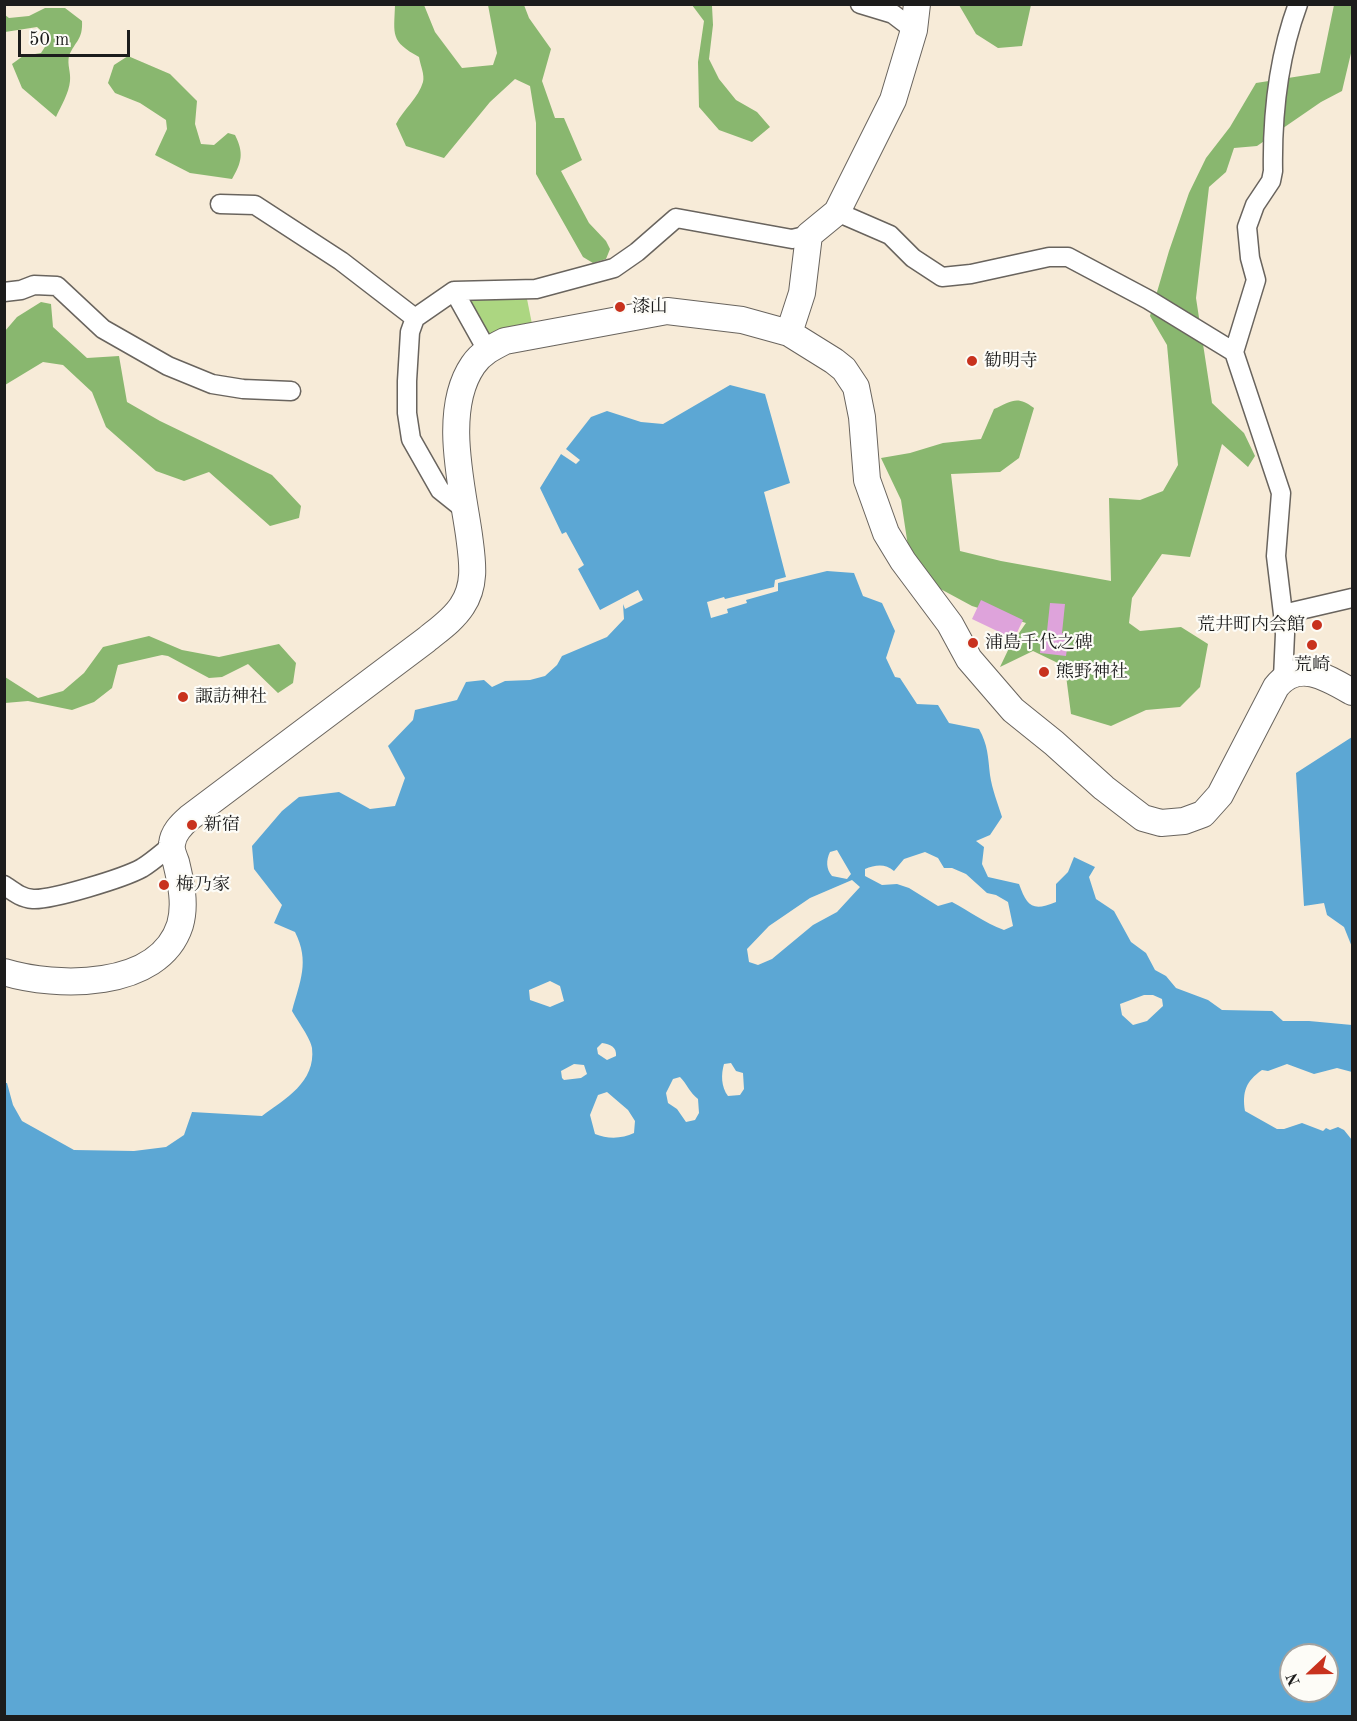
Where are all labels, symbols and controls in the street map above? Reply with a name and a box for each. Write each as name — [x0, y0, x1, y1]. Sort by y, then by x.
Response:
scale bar — [21, 18, 134, 56]
text: 50 m — [29, 31, 69, 49]
place label: 漆山 — [632, 296, 668, 318]
marker: 漆山 — [613, 300, 627, 314]
place label: 勧明寺 — [984, 350, 1038, 372]
marker: 勧明寺 — [965, 354, 979, 368]
place label: 荒井町内会館 — [1197, 614, 1305, 636]
marker: 荒井町内会館 — [1310, 618, 1324, 632]
place label: 浦島千代之碑 — [985, 632, 1093, 654]
marker: 浦島千代之碑 — [966, 636, 980, 650]
marker: 荒崎 — [1305, 638, 1319, 652]
place label: 荒崎 — [1294, 654, 1330, 676]
place label: 熊野神社 — [1056, 661, 1128, 683]
marker: 熊野神社 — [1037, 665, 1051, 679]
place label: 諏訪神社 — [195, 686, 267, 708]
marker: 諏訪神社 — [176, 690, 190, 704]
place label: 新宿 — [204, 814, 240, 836]
marker: 新宿 — [185, 818, 199, 832]
place label: 梅乃家 — [176, 874, 230, 896]
marker: 梅乃家 — [157, 878, 171, 892]
north arrow — [1279, 1643, 1339, 1703]
text: N — [1284, 1670, 1304, 1688]

